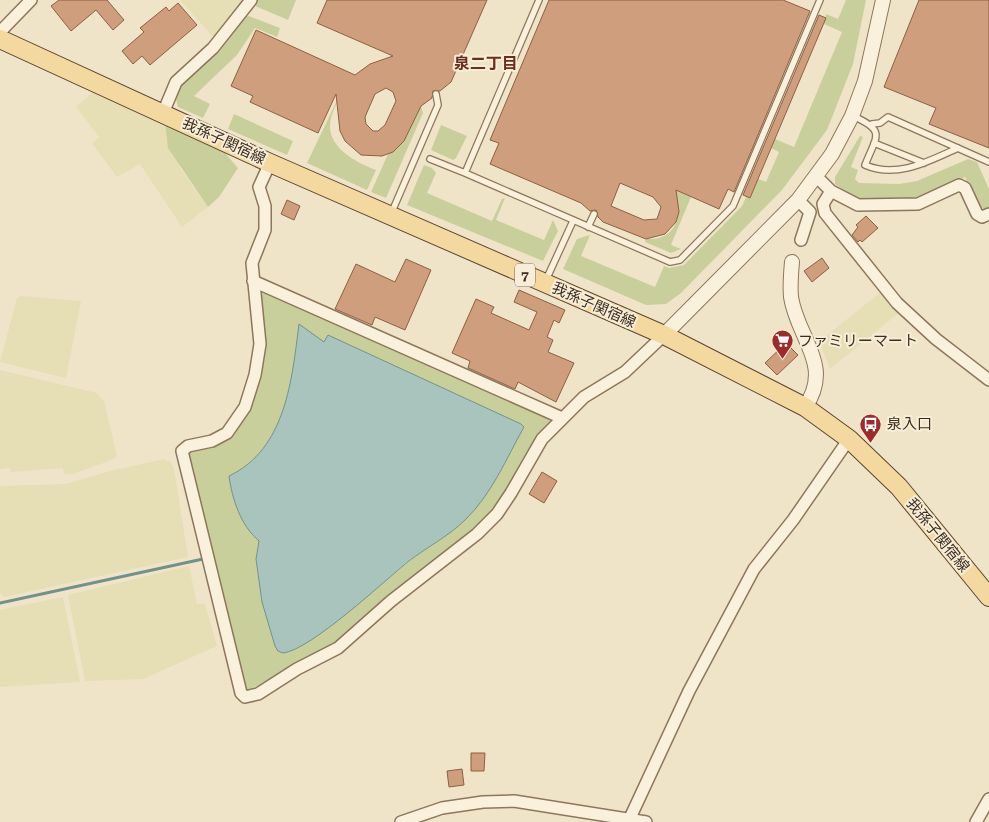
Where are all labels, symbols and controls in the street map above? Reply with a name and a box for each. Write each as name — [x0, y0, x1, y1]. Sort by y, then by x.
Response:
district label: 泉二丁目 — [454, 54, 518, 73]
street label: 我孫子関宿線 — [179, 114, 269, 168]
road number: 7 — [515, 264, 535, 286]
street label: 我孫子関宿線 — [549, 278, 639, 332]
supermarket icon: ファミリーマート — [770, 329, 794, 360]
place label: ファミリーマート — [798, 332, 918, 350]
bus stop icon: 泉入口 — [859, 412, 883, 443]
place label: 泉入口 — [887, 415, 932, 433]
street label: 我孫子関宿線 — [903, 494, 973, 576]

